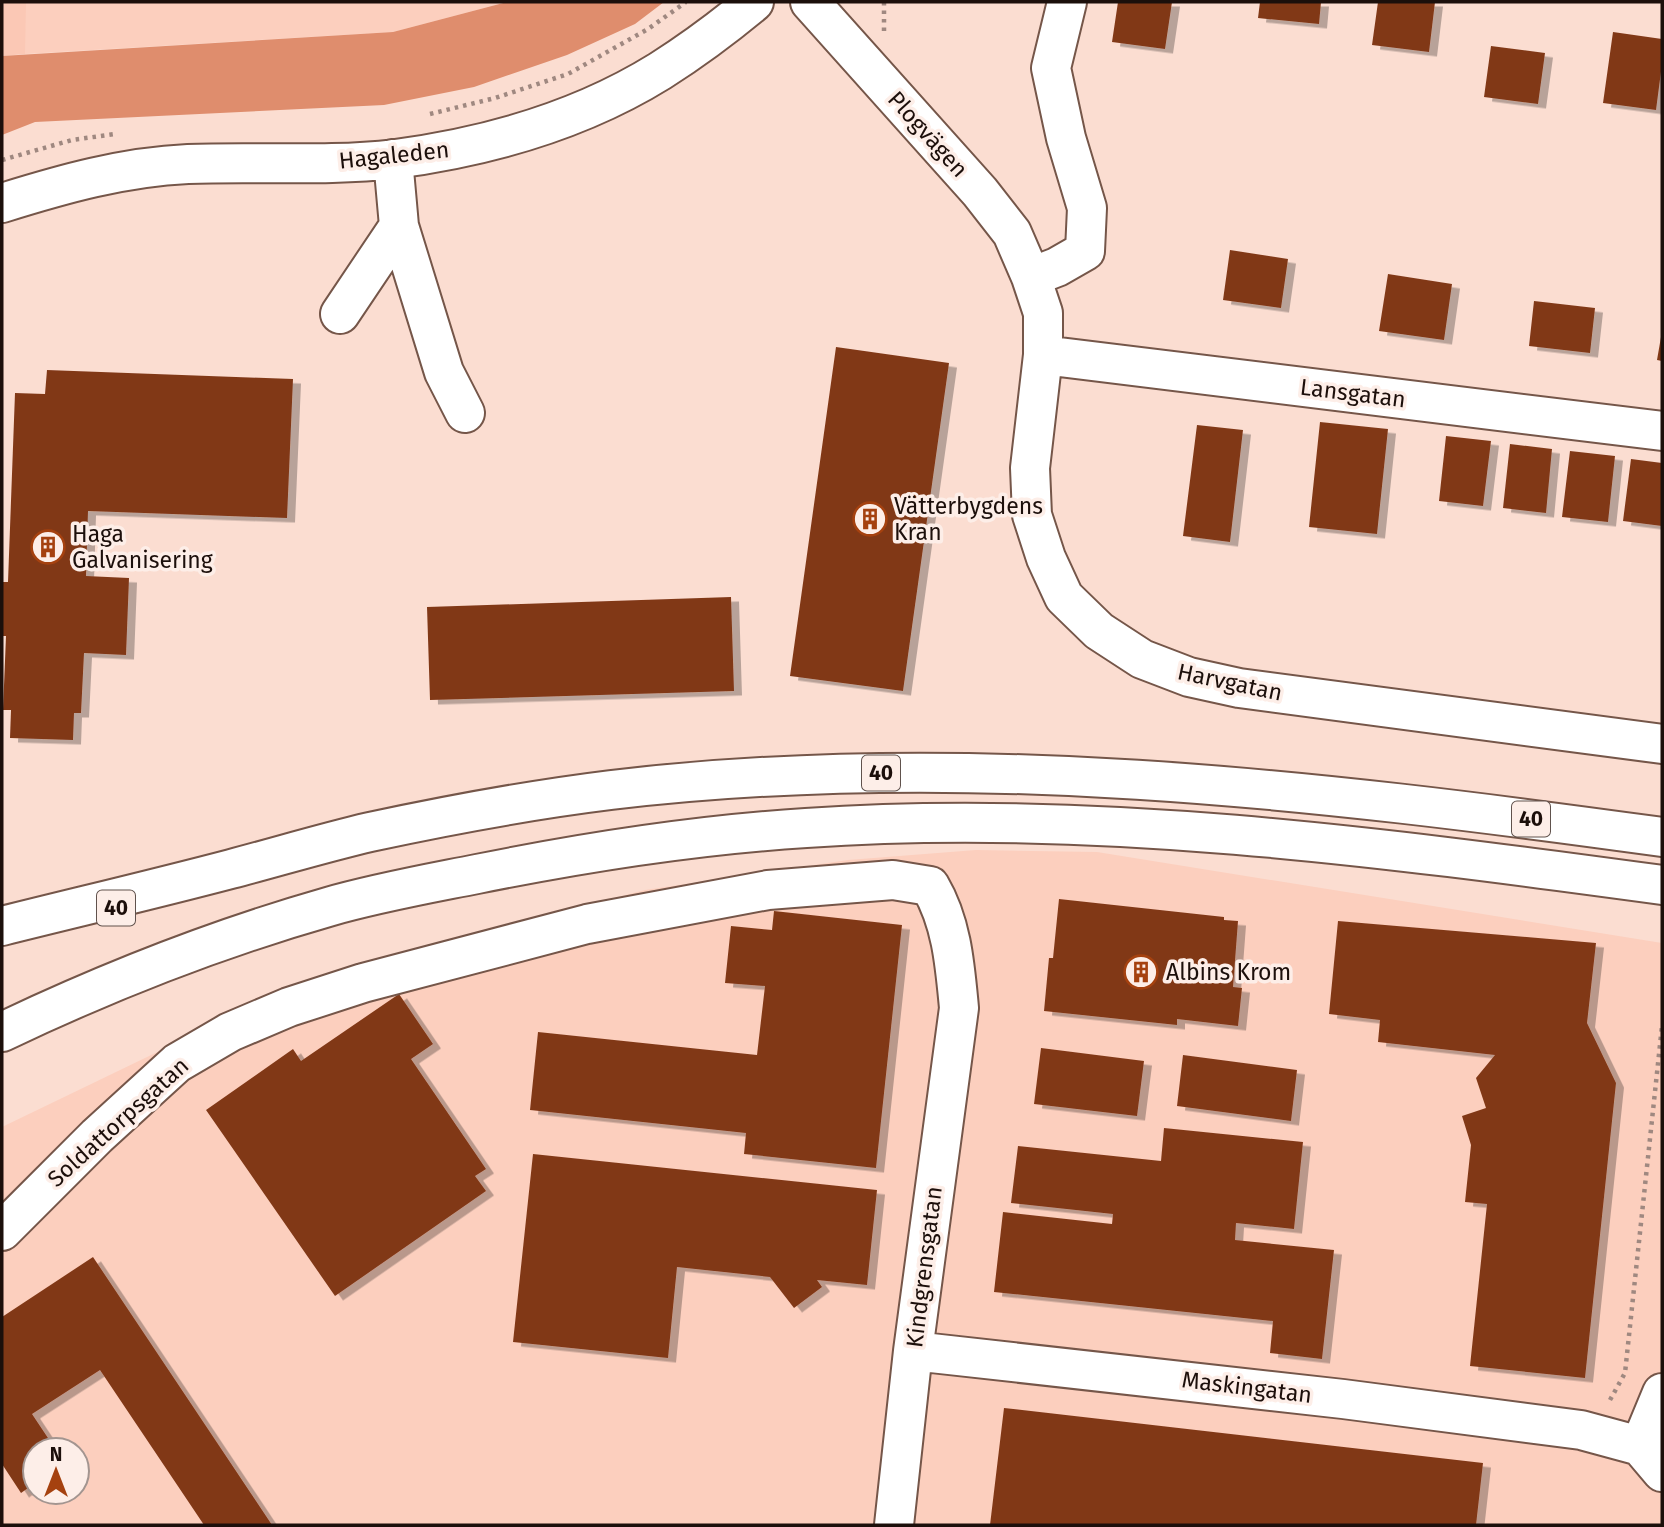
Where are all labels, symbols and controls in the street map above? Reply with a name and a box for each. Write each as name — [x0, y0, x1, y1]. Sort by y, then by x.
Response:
street label: Plogvägen — [882, 85, 974, 183]
street label: Hagaleden — [338, 135, 450, 175]
street label: Lansgatan — [1299, 373, 1407, 413]
place label: Vätterbygdens Kran — [894, 492, 1043, 546]
building icon: Vätterbygdens Kran — [851, 500, 889, 538]
place label: Haga Galvanisering — [72, 520, 213, 574]
building icon: Haga Galvanisering — [29, 528, 67, 566]
street label: Harvgatan — [1175, 657, 1285, 707]
road number: 40 — [862, 756, 900, 790]
road number: 40 — [1512, 802, 1550, 836]
road number: 40 — [97, 890, 135, 926]
building icon: Albins Krom — [1122, 953, 1160, 991]
place label: Albins Krom — [1166, 958, 1291, 986]
street label: Soldattorpsgatan — [42, 1051, 194, 1193]
street label: Kindgrensgatan — [900, 1185, 948, 1349]
street label: Maskingatan — [1180, 1365, 1314, 1409]
north arrow — [21, 1436, 91, 1506]
text: N — [50, 1443, 62, 1466]

